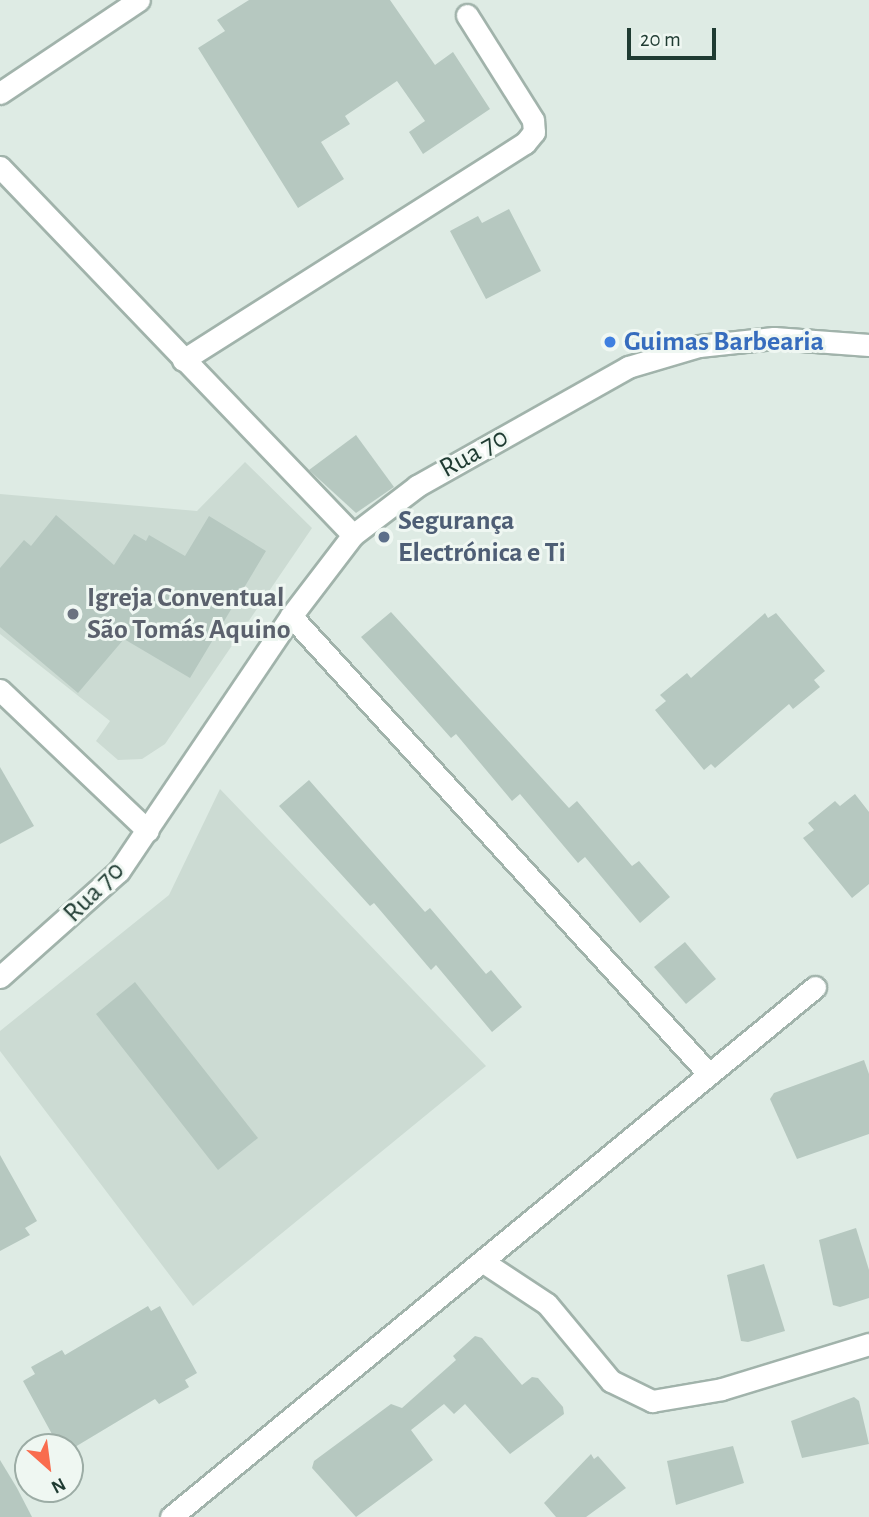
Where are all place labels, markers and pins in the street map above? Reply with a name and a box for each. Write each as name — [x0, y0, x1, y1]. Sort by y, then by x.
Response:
place label: Guimas Barbearia — [624, 325, 824, 359]
marker: Guimas Barbearia — [602, 334, 618, 350]
place label: Segurança Electrónica e Ti — [398, 504, 566, 570]
marker: Segurança Electrónica e Ti — [376, 529, 392, 545]
place label: Igreja Conventual São Tomás Aquino — [87, 581, 290, 647]
marker: Igreja Conventual São Tomás Aquino — [65, 606, 81, 622]

